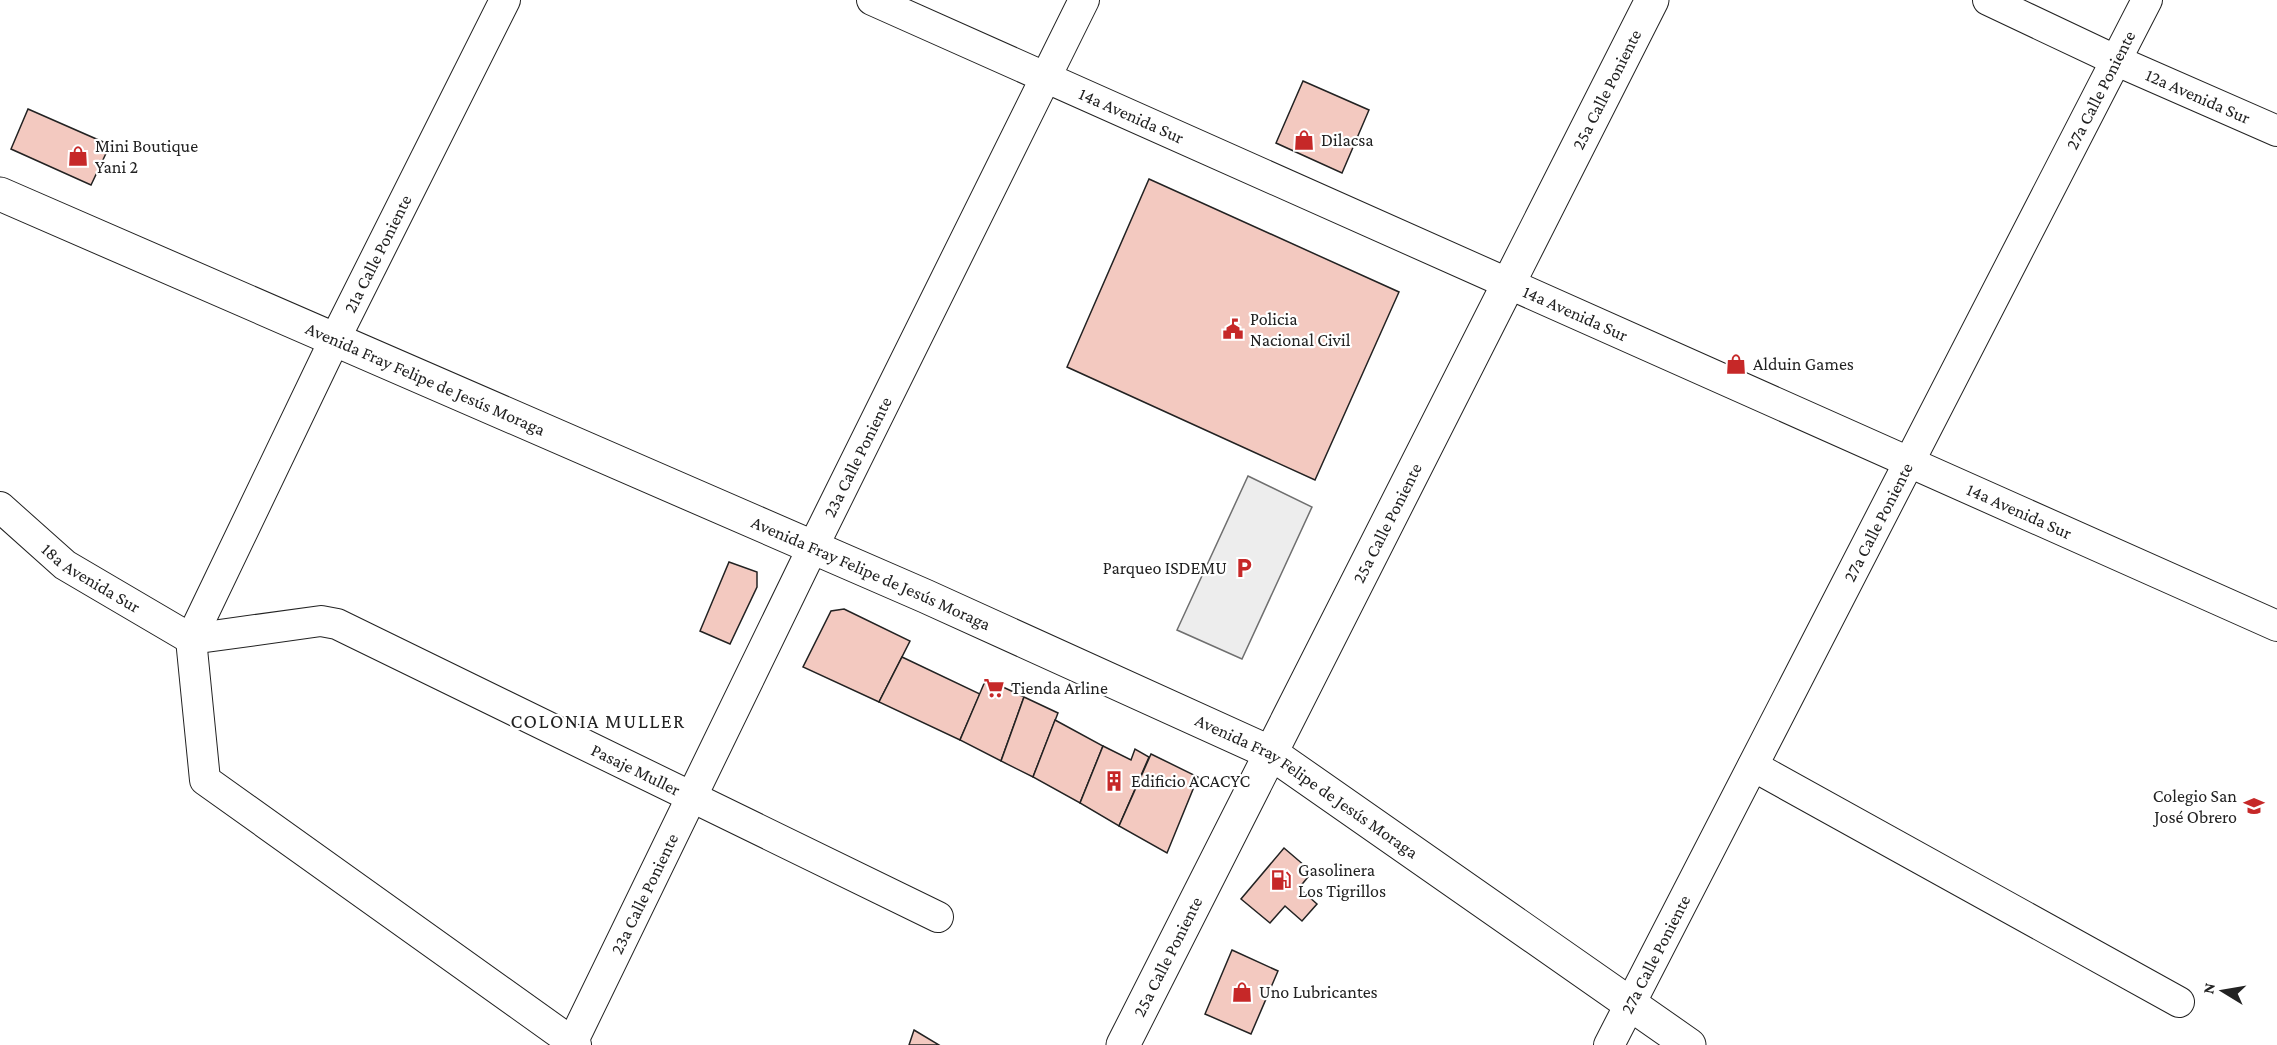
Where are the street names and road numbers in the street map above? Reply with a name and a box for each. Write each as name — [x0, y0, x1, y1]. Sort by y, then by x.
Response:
street label: 25a Calle Poniente — [1568, 26, 1645, 153]
street label: 27a Calle Poniente — [2062, 27, 2139, 153]
street label: 12a Avenida Sur — [2143, 65, 2254, 128]
street label: 14a Avenida Sur — [1076, 83, 1188, 148]
street label: 21a Calle Poniente — [340, 192, 416, 316]
street label: 14a Avenida Sur — [1520, 281, 1631, 346]
street label: Avenida Fray Felipe de Jesús Moraga — [303, 318, 548, 440]
street label: 23a Calle Poniente — [819, 394, 896, 521]
street label: 27a Calle Poniente — [1839, 459, 1917, 585]
street label: 25a Calle Poniente — [1349, 460, 1426, 586]
street label: 14a Avenida Sur — [1964, 479, 2075, 543]
street label: Avenida Fray Felipe de Jesús Moraga — [748, 512, 994, 634]
street label: 18a Avenida Sur — [38, 539, 144, 617]
street label: Avenida Fray Felipe de Jesús Moraga — [1192, 710, 1422, 863]
street label: Pasaje Muller — [588, 740, 684, 800]
street label: 23a Calle Poniente — [607, 830, 682, 958]
street label: 27a Calle Poniente — [1617, 892, 1695, 1017]
street label: 25a Calle Poniente — [1129, 893, 1206, 1020]

